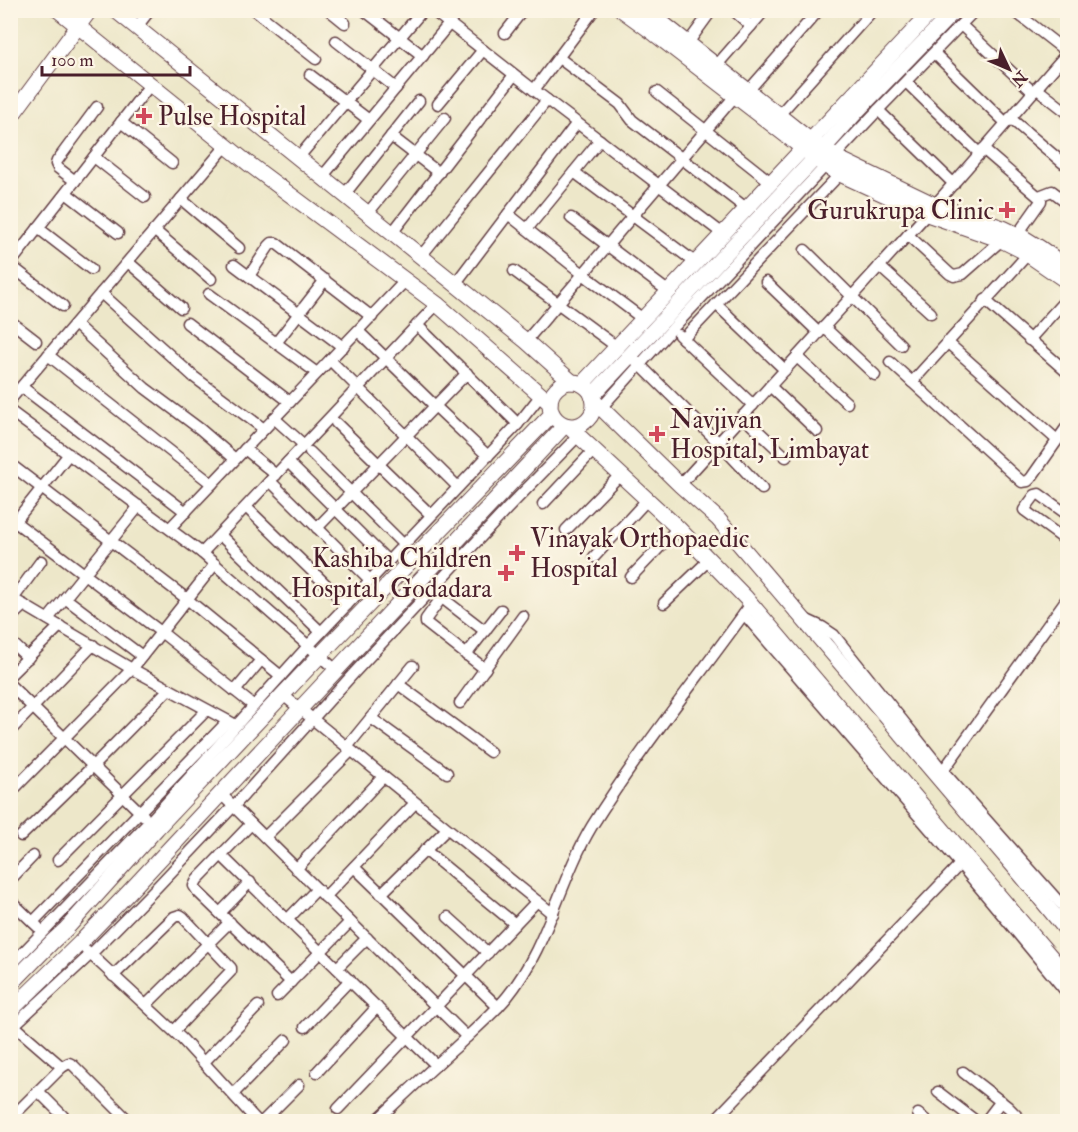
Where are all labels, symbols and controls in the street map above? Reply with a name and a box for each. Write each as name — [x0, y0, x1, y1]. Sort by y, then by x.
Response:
scale bar — [42, 39, 190, 77]
north arrow — [979, 39, 1039, 99]
text: 100 m — [51, 49, 94, 72]
text: N — [1006, 66, 1032, 91]
place label: Pulse Hospital — [158, 101, 307, 134]
marker: Pulse Hospital — [135, 107, 153, 125]
place label: Gurukrupa Clinic — [807, 195, 994, 228]
marker: Gurukrupa Clinic — [998, 201, 1016, 219]
place label: Navjivan Hospital, Limbayat — [670, 404, 869, 467]
marker: Navjivan Hospital, Limbayat — [648, 425, 666, 443]
place label: Vinayak Orthopaedic Hospital — [530, 523, 749, 586]
place label: Kashiba Children Hospital, Godadara — [291, 543, 492, 606]
marker: Vinayak Orthopaedic Hospital — [508, 544, 526, 562]
marker: Kashiba Children Hospital, Godadara — [497, 564, 515, 582]

